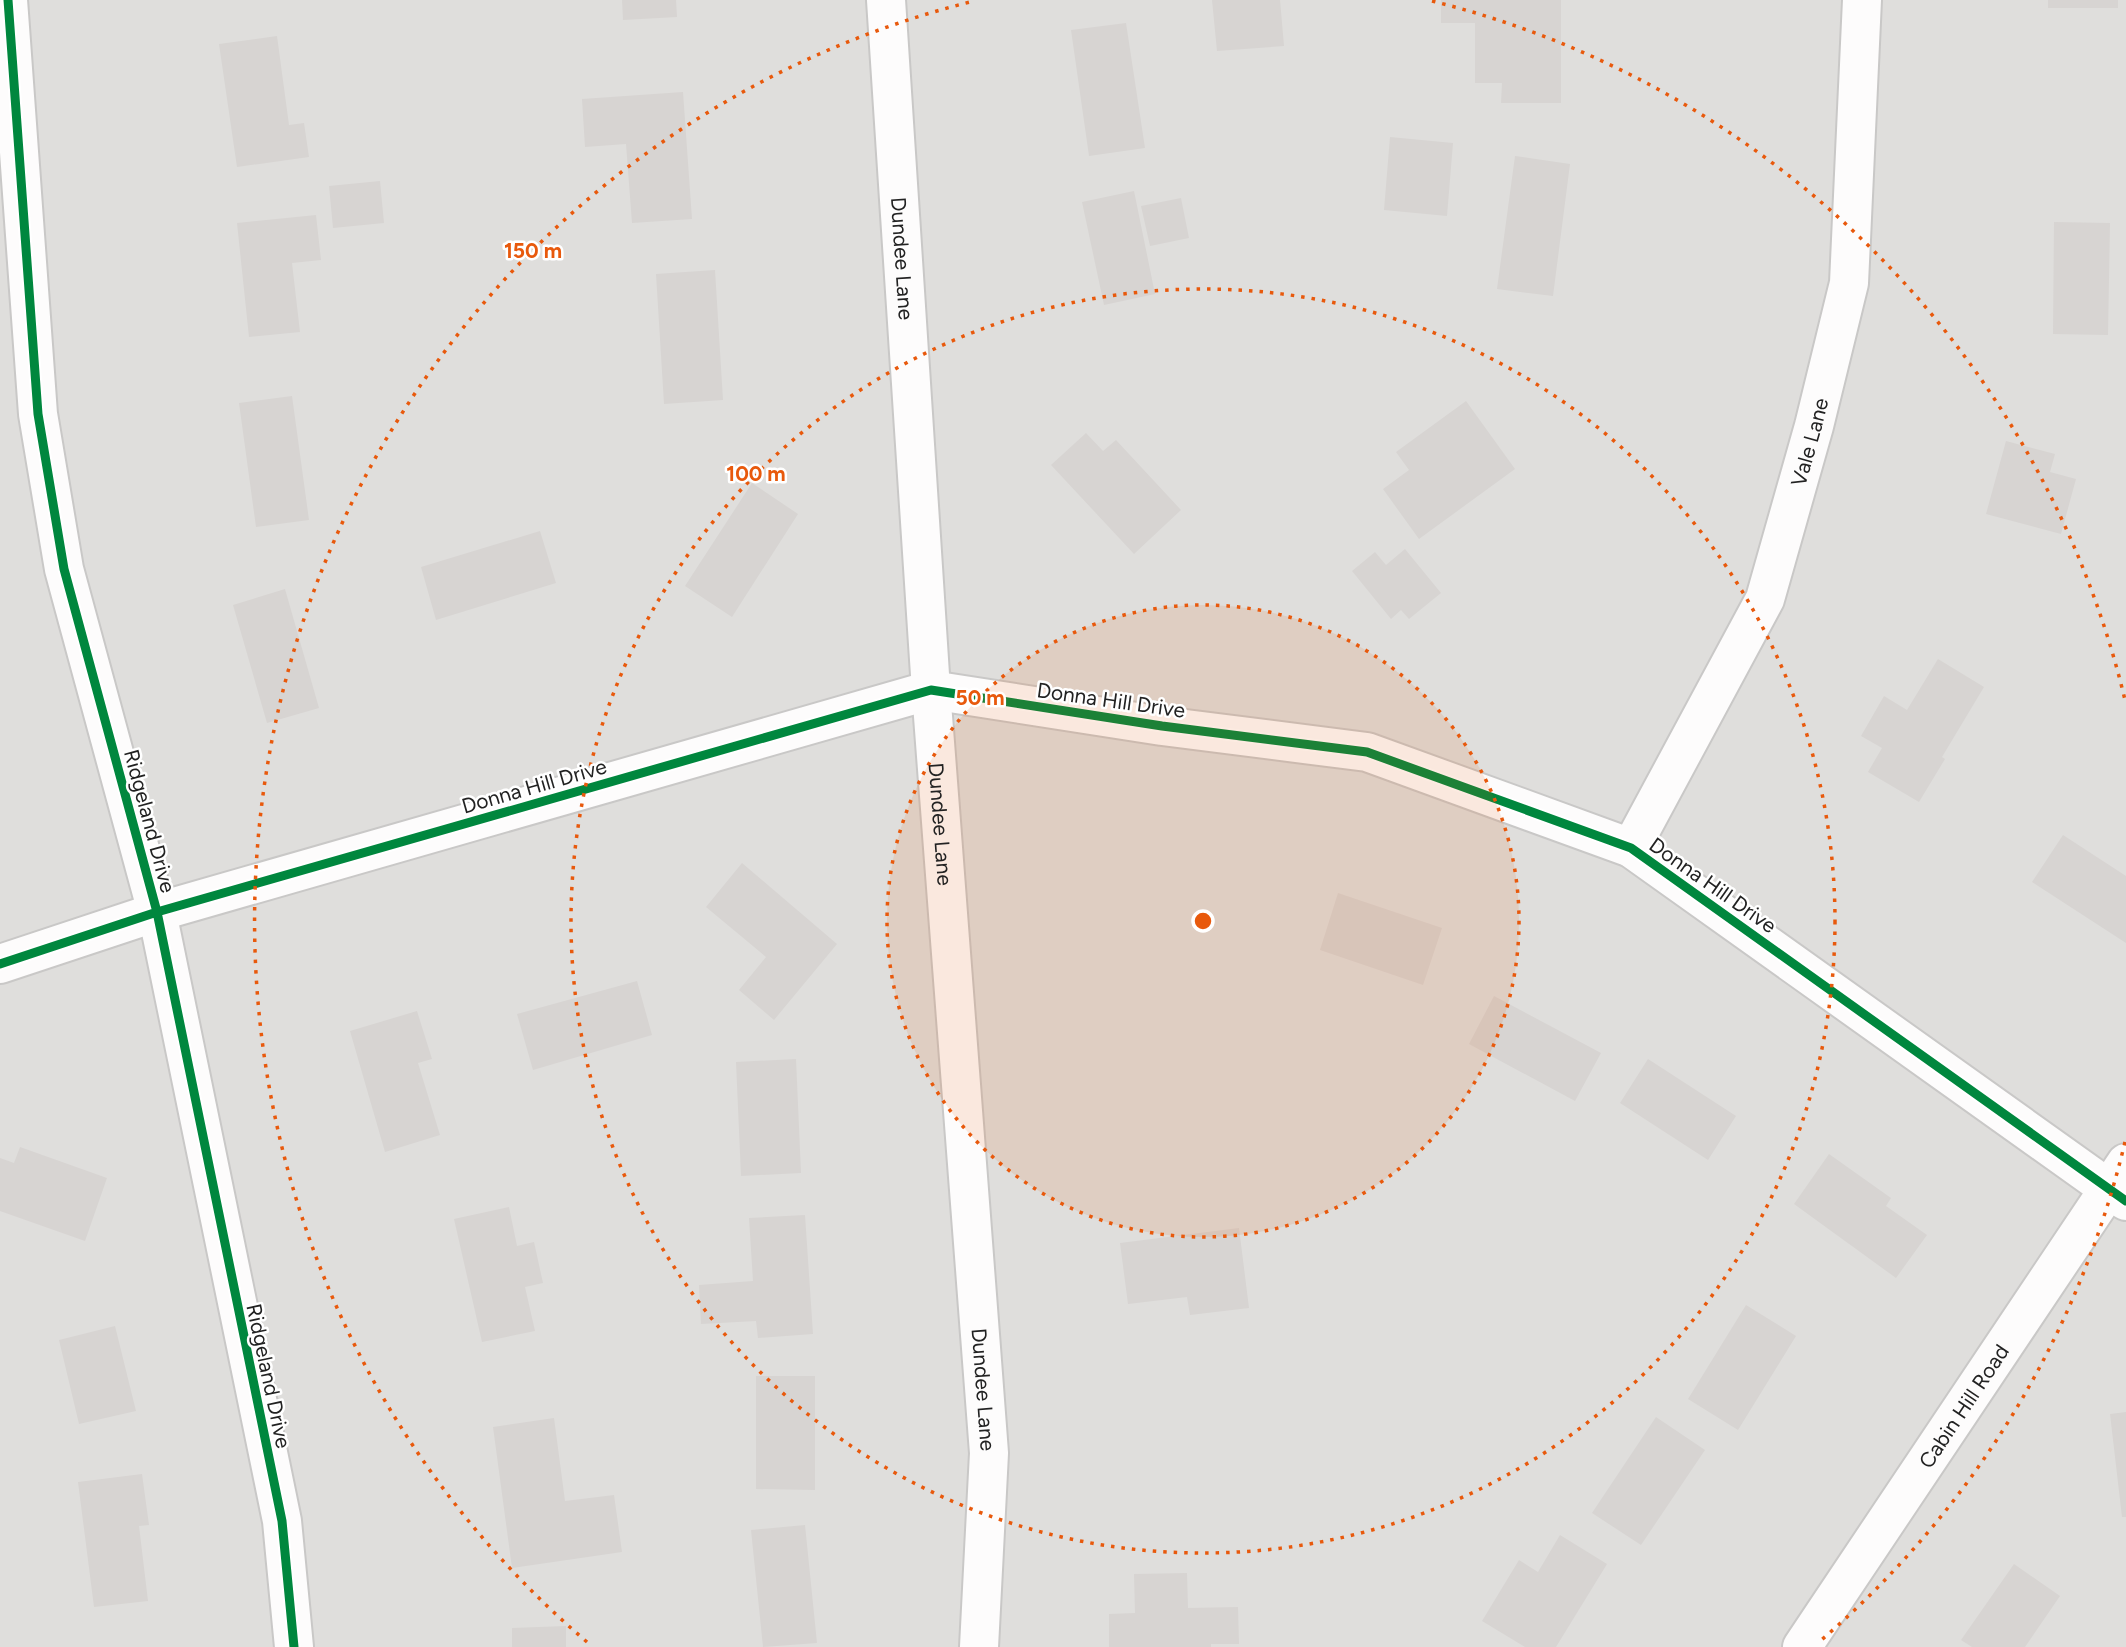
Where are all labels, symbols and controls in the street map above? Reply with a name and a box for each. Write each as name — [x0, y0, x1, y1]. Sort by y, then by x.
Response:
street label: Dundee Lane — [886, 196, 919, 321]
text: 150 m — [504, 238, 562, 263]
street label: Vale Lane — [1785, 395, 1833, 489]
text: 100 m — [726, 461, 786, 486]
street label: Donna Hill Drive — [1035, 677, 1187, 723]
text: 50 m — [955, 685, 1005, 710]
street label: Ridgeland Drive — [119, 747, 181, 895]
street label: Donna Hill Drive — [459, 753, 609, 819]
street label: Dundee Lane — [924, 762, 958, 886]
street label: Donna Hill Drive — [1645, 832, 1781, 938]
centre of rings — [1191, 909, 1215, 933]
street label: Ridgeland Drive — [241, 1301, 297, 1451]
street label: Dundee Lane — [967, 1327, 1001, 1452]
street label: Cabin Hill Road — [1913, 1339, 2014, 1473]

